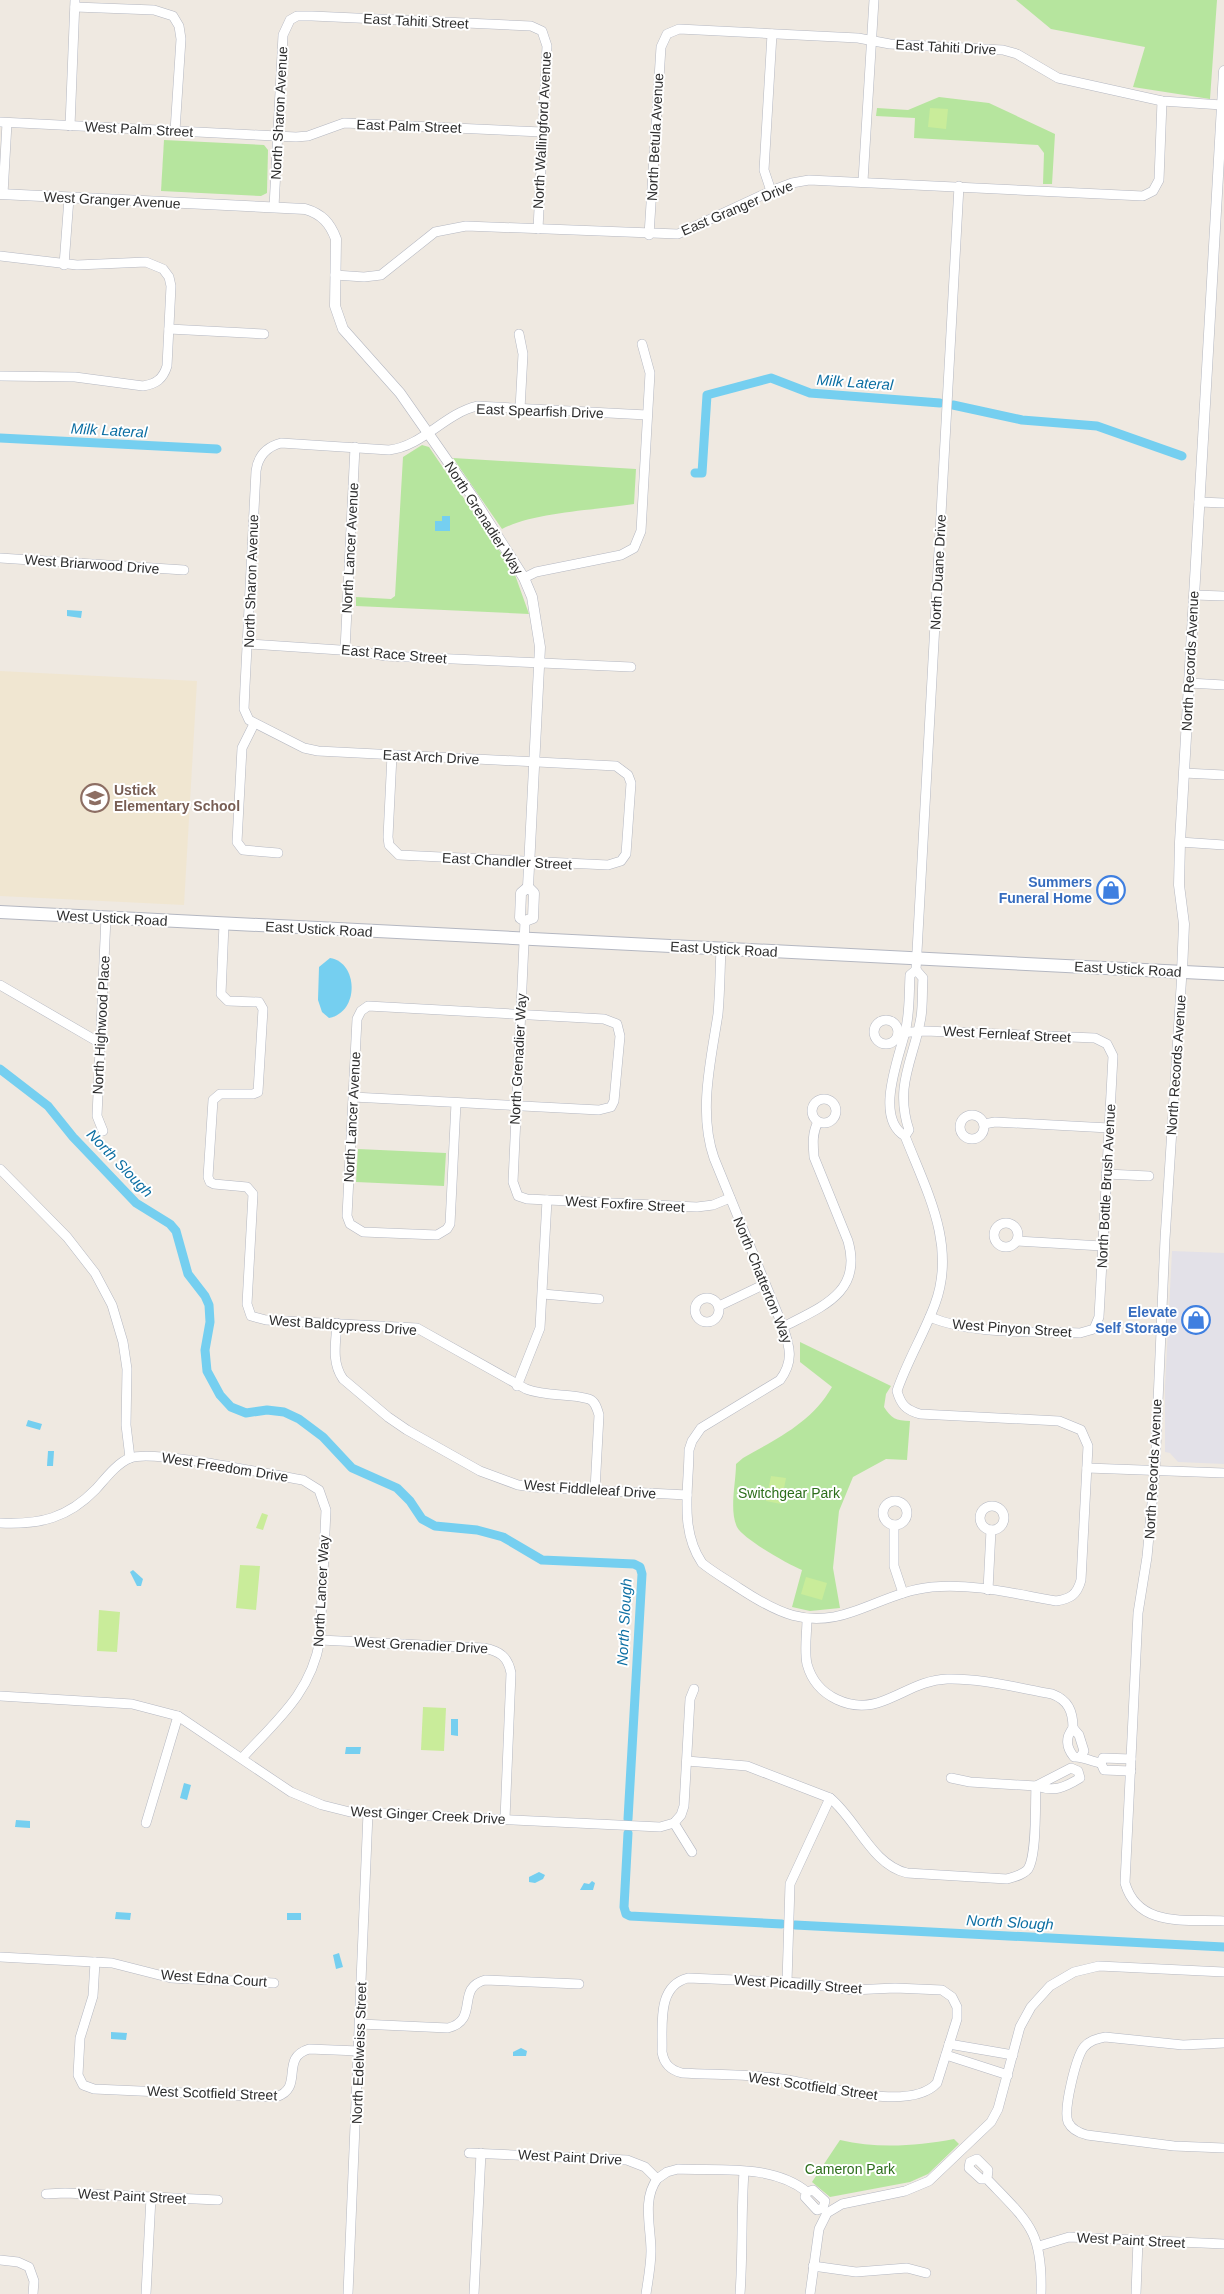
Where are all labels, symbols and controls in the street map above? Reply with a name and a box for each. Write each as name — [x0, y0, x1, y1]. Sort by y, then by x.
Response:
street label: East Tahiti Street — [363, 10, 469, 32]
street label: East Tahiti Drive — [895, 36, 997, 58]
street label: North Sharon Avenue — [268, 46, 290, 180]
street label: North Wallingford Avenue — [530, 50, 554, 209]
street label: North Betula Avenue — [644, 72, 666, 201]
street label: East Palm Street — [356, 116, 462, 136]
street label: West Palm Street — [84, 118, 194, 140]
street label: East Granger Drive — [679, 177, 795, 239]
street label: West Granger Avenue — [43, 188, 181, 212]
water label: Milk Lateral — [816, 371, 895, 393]
street label: East Spearfish Drive — [476, 401, 604, 421]
water label: Milk Lateral — [70, 420, 148, 441]
street label: North Grenadier Way — [441, 458, 527, 578]
street label: North Lancer Avenue — [339, 482, 361, 614]
street label: North Duane Drive — [927, 513, 949, 630]
street label: North Sharon Avenue — [241, 514, 261, 648]
street label: West Briarwood Drive — [24, 551, 160, 577]
street label: North Records Avenue — [1178, 590, 1202, 732]
street label: East Race Street — [341, 641, 448, 667]
street label: East Arch Drive — [382, 746, 480, 768]
place label: Ustick Elementary School — [114, 782, 240, 814]
school or university icon: Ustick Elementary School — [80, 783, 110, 813]
street label: East Chandler Street — [442, 850, 572, 872]
place label: Summers Funeral Home — [999, 874, 1092, 906]
shop icon: Summers Funeral Home — [1096, 875, 1126, 905]
street label: West Ustick Road — [56, 907, 168, 929]
street label: East Ustick Road — [265, 918, 373, 940]
street label: East Ustick Road — [670, 938, 778, 960]
street label: North Highwood Place — [89, 955, 113, 1095]
street label: East Ustick Road — [1074, 958, 1182, 980]
street label: North Grenadier Way — [507, 993, 529, 1125]
street label: North Records Avenue — [1163, 994, 1189, 1136]
street label: West Fernleaf Street — [943, 1023, 1071, 1045]
street label: North Lancer Avenue — [341, 1051, 363, 1183]
street label: North Bottle Brush Avenue — [1094, 1103, 1118, 1269]
water label: North Slough — [83, 1126, 157, 1200]
street label: West Foxfire Street — [565, 1193, 685, 1215]
street label: North Chatterton Way — [730, 1214, 796, 1346]
place label: Elevate Self Storage — [1095, 1304, 1177, 1336]
shop icon: Elevate Self Storage — [1181, 1305, 1211, 1335]
street label: West Baldcypress Drive — [268, 1312, 418, 1338]
street label: West Pinyon Street — [952, 1316, 1072, 1340]
street label: North Records Avenue — [1141, 1398, 1165, 1540]
street label: West Freedom Drive — [160, 1449, 290, 1485]
street label: West Fiddleleaf Drive — [523, 1476, 657, 1502]
park label: Switchgear Park — [738, 1485, 841, 1501]
street label: North Lancer Way — [310, 1535, 332, 1647]
water label: North Slough — [613, 1578, 635, 1666]
street label: West Grenadier Drive — [354, 1633, 489, 1657]
street label: West Ginger Creek Drive — [350, 1803, 506, 1827]
water label: North Slough — [966, 1911, 1054, 1933]
street label: West Edna Court — [160, 1966, 268, 1990]
street label: West Picadilly Street — [734, 1972, 863, 1996]
street label: North Edelweiss Street — [349, 1981, 369, 2124]
street label: West Scotfield Street — [747, 2069, 879, 2103]
street label: West Scotfield Street — [147, 2083, 278, 2103]
street label: West Paint Drive — [518, 2146, 623, 2168]
park label: Cameron Park — [805, 2161, 896, 2177]
street label: West Paint Street — [77, 2185, 187, 2207]
street label: West Paint Street — [1076, 2229, 1186, 2251]

